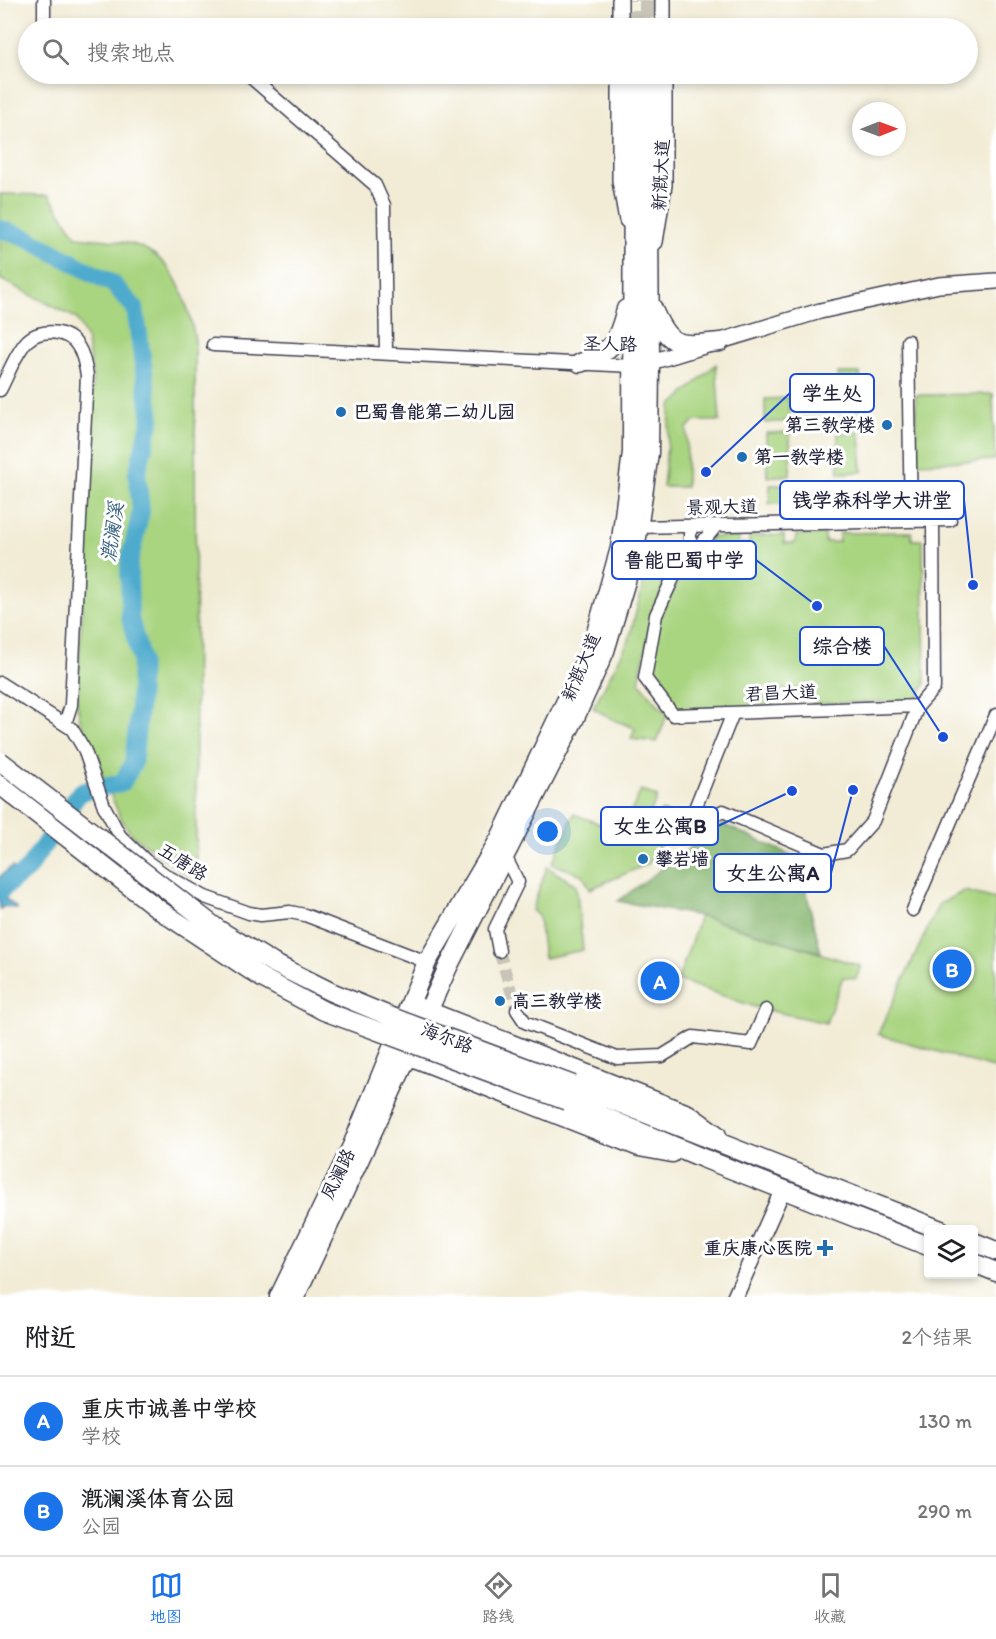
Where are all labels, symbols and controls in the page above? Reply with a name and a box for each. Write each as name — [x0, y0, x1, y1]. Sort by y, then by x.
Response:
search box — [18, 18, 978, 84]
icon: search — [39, 35, 72, 68]
text: 搜索地点 — [87, 39, 175, 66]
north arrow — [852, 102, 906, 156]
street label: 新溉大道 — [648, 138, 674, 212]
street label: 圣人路 — [583, 333, 637, 355]
callout: 学生处 — [790, 374, 874, 412]
text: 学生处 — [802, 381, 862, 405]
place label: 巴蜀鲁能第二幼儿园 — [353, 401, 515, 423]
marker: 巴蜀鲁能第二幼儿园 — [334, 405, 348, 419]
place label: 第三教学楼 — [785, 414, 875, 436]
marker: 第三教学楼 — [880, 418, 894, 432]
place label: 第一教学楼 — [754, 446, 844, 468]
marker: 第一教学楼 — [735, 450, 749, 464]
callout: 钱学森科学大讲堂 — [780, 481, 964, 519]
text: 钱学森科学大讲堂 — [792, 488, 952, 512]
street label: 景观大道 — [686, 495, 758, 519]
water label: 溉澜溪 — [96, 500, 128, 563]
callout: 鲁能巴蜀中学 — [612, 541, 756, 579]
text: 鲁能巴蜀中学 — [624, 548, 744, 572]
callout: 综合楼 — [800, 627, 884, 665]
street label: 新溉大道 — [557, 630, 605, 704]
text: 综合楼 — [812, 634, 872, 658]
street label: 君昌大道 — [745, 681, 817, 705]
callout: 女生公寓B — [601, 807, 718, 845]
text: 女生公寓B — [614, 814, 707, 838]
your location — [533, 817, 562, 846]
street label: 五唐路 — [154, 838, 212, 886]
place label: 攀岩墙 — [655, 848, 709, 870]
marker: 攀岩墙 — [636, 852, 650, 866]
callout: 女生公寓A — [714, 854, 831, 892]
text: 女生公寓A — [727, 861, 820, 885]
pin: B — [932, 946, 972, 992]
pin: A — [640, 958, 680, 1004]
place label: 高三教学楼 — [512, 990, 602, 1012]
marker: 高三教学楼 — [493, 994, 507, 1008]
street label: 海尔路 — [418, 1018, 476, 1058]
street label: 凤澜路 — [316, 1145, 360, 1203]
map controls — [924, 1225, 978, 1279]
button: layers — [924, 1225, 978, 1279]
place label: 重庆康心医院 — [704, 1237, 812, 1259]
marker: 重庆康心医院 — [816, 1239, 834, 1257]
text: 附近 — [24, 1321, 76, 1353]
text: 2个结果 — [901, 1325, 972, 1349]
text: 重庆市诚善中学校 — [81, 1395, 257, 1422]
text: A — [37, 1409, 50, 1433]
text: 130 m — [918, 1409, 972, 1433]
text: 学校 — [81, 1424, 121, 1448]
text: 溉澜溪体育公园 — [81, 1485, 235, 1512]
text: B — [37, 1499, 50, 1523]
text: 290 m — [917, 1499, 972, 1523]
text: 公园 — [81, 1514, 121, 1538]
tab: 地图 — [150, 1569, 183, 1627]
tab: 路线 — [482, 1569, 515, 1627]
tab: 收藏 — [814, 1569, 847, 1627]

